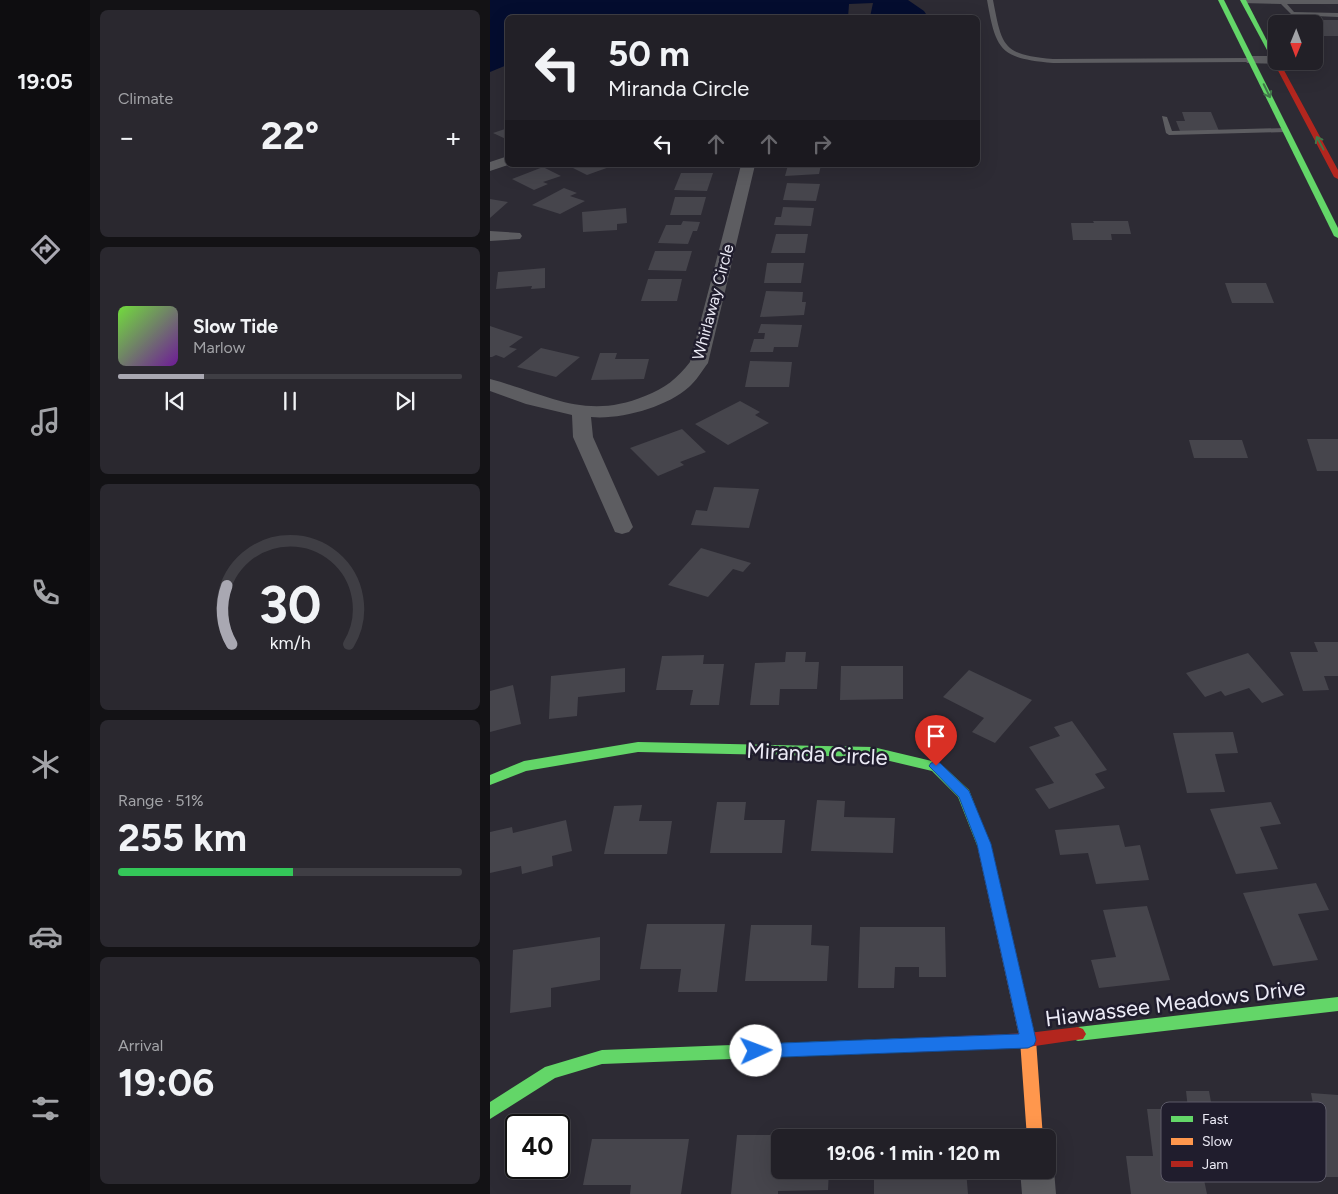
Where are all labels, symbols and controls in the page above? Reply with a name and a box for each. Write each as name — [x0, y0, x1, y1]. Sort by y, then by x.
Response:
north arrow — [1268, 15, 1322, 70]
map controls — [1268, 15, 1323, 70]
text: 50 m — [608, 33, 690, 75]
icon: left — [525, 35, 590, 100]
text: 19:05 — [17, 68, 73, 95]
text: Miranda Circle — [608, 75, 749, 102]
one-way arrow — [1262, 83, 1272, 98]
text: Climate — [118, 89, 173, 108]
text: 22° — [261, 113, 319, 159]
text: − — [118, 120, 135, 154]
text: + — [445, 120, 462, 154]
icon: left — [649, 130, 677, 158]
icon: ahead — [702, 130, 730, 158]
icon: ahead — [755, 130, 783, 158]
icon: right — [808, 130, 836, 158]
one-way arrow — [1315, 135, 1325, 150]
icon: directions — [28, 232, 63, 267]
street label: Whirlaway Circle — [688, 242, 738, 362]
text: Slow Tide — [193, 315, 278, 338]
text: Marlow — [193, 338, 245, 357]
icon: previous — [161, 387, 189, 415]
icon: pause — [276, 387, 304, 415]
icon: next — [391, 387, 419, 415]
icon: music — [28, 404, 63, 439]
text: 30 — [259, 574, 321, 636]
icon: phone — [28, 575, 63, 610]
text: km/h — [270, 632, 310, 653]
pin — [915, 715, 957, 766]
icon: arrive — [922, 722, 950, 750]
street label: Miranda Circle — [746, 737, 888, 771]
icon: climate — [28, 747, 63, 782]
text: Range · 51% — [118, 791, 204, 810]
text: 255 km — [118, 815, 247, 861]
icon: car — [28, 919, 63, 954]
street label: Hiawassee Meadows Drive — [1043, 974, 1307, 1032]
position arrow — [729, 1024, 781, 1076]
text: Arrival — [118, 1036, 163, 1055]
text: 19:06 — [118, 1060, 214, 1106]
icon: filters — [28, 1091, 63, 1126]
legend — [1161, 1102, 1326, 1182]
text: Fast — [1202, 1111, 1228, 1128]
speed limit sign: 40 — [505, 1114, 570, 1179]
text: Slow — [1202, 1133, 1233, 1150]
text: 19:06 · 1 min · 120 m — [827, 1142, 1000, 1165]
text: Jam — [1202, 1156, 1228, 1173]

